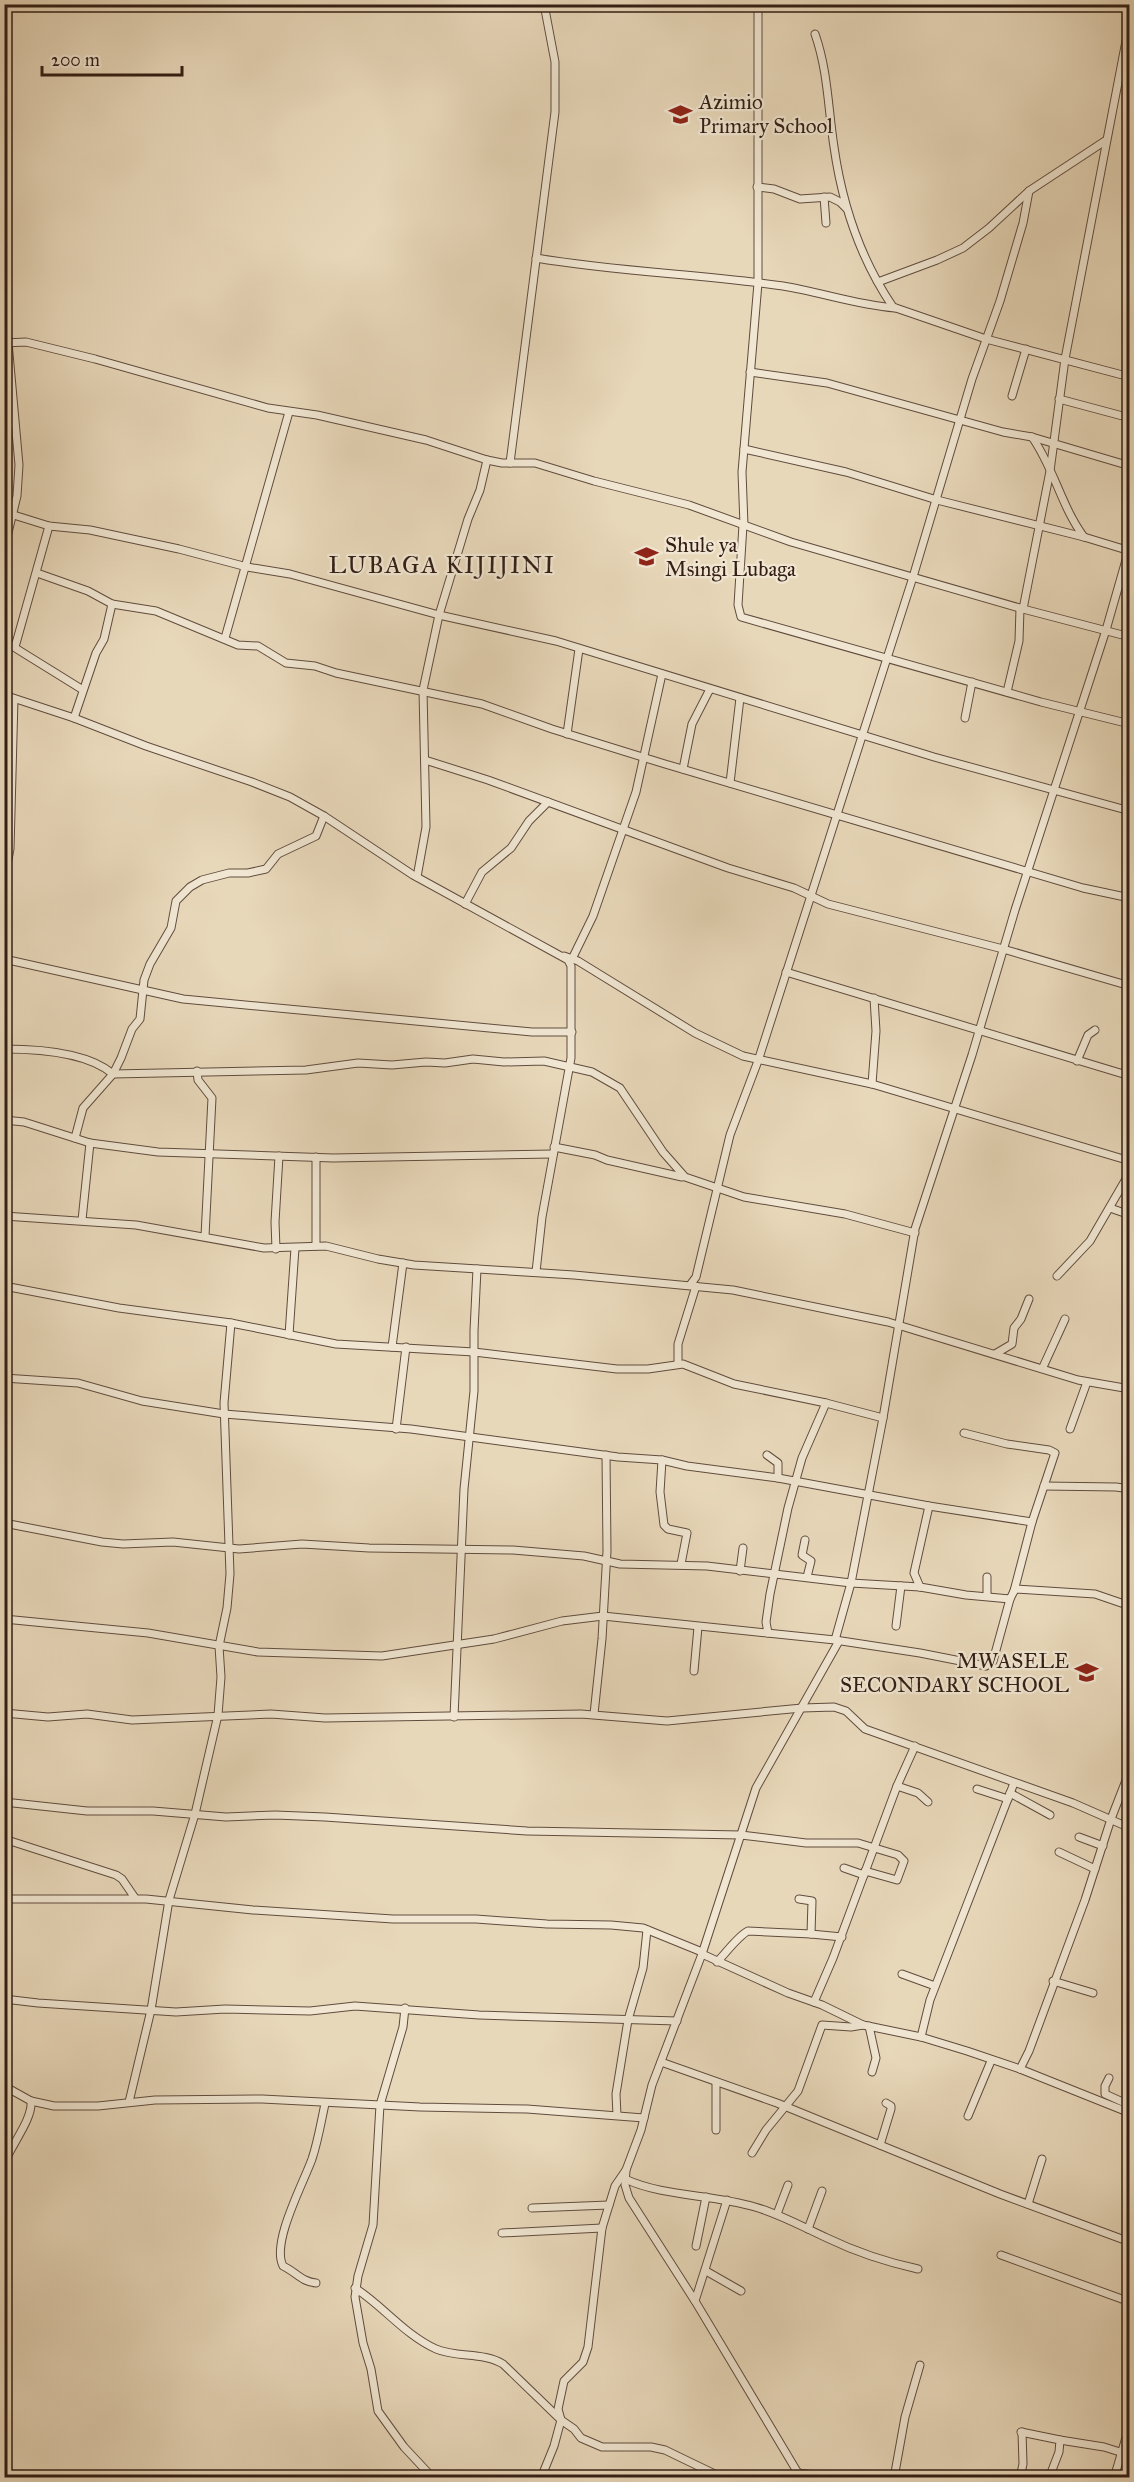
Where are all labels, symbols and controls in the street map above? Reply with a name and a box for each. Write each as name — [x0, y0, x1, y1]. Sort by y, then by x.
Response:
scale bar — [42, 39, 182, 77]
text: 200 m — [51, 49, 100, 71]
place label: Azimio Primary School — [698, 89, 833, 139]
school or university icon: Azimio Primary School — [668, 101, 694, 127]
place label: Shule ya Msingi Lubaga — [665, 532, 796, 582]
school or university icon: Shule ya Msingi Lubaga — [634, 544, 660, 570]
district label: LUBAGA KIJIJINI — [329, 550, 555, 580]
place label: MWASELE SECONDARY SCHOOL — [840, 1648, 1069, 1698]
school or university icon: MWASELE SECONDARY SCHOOL — [1074, 1660, 1100, 1686]

